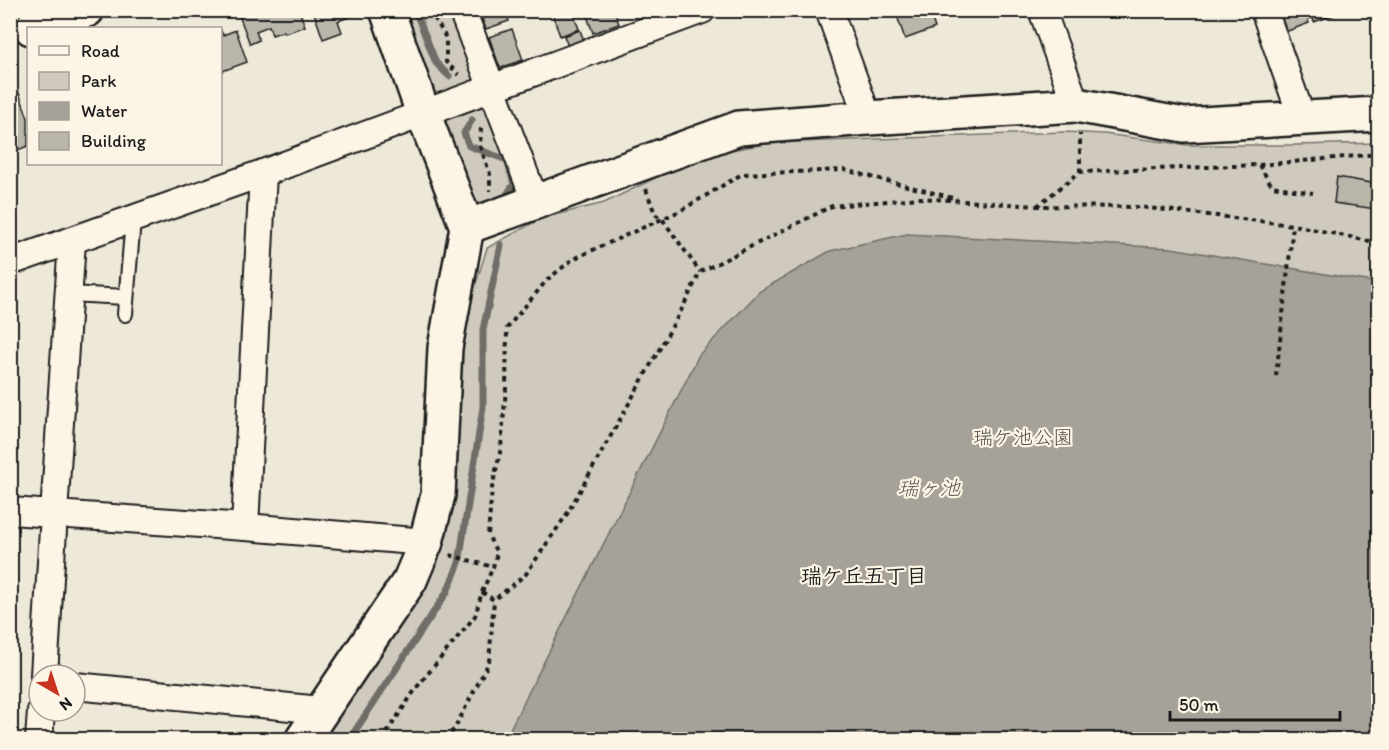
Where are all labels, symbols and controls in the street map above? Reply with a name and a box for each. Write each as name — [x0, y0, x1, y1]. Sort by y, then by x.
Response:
legend — [27, 27, 222, 165]
text: Road — [81, 40, 120, 62]
text: Park — [81, 70, 116, 92]
text: Water — [81, 100, 127, 122]
text: Building — [81, 130, 147, 152]
park label: 瑞ケ池公園 — [973, 425, 1073, 449]
water label: 瑞ヶ池 — [898, 475, 961, 500]
district label: 瑞ケ丘五丁目 — [801, 563, 927, 588]
north arrow — [27, 663, 87, 723]
scale bar — [1170, 684, 1340, 722]
text: N — [56, 693, 76, 715]
text: 50 m — [1179, 694, 1219, 716]

